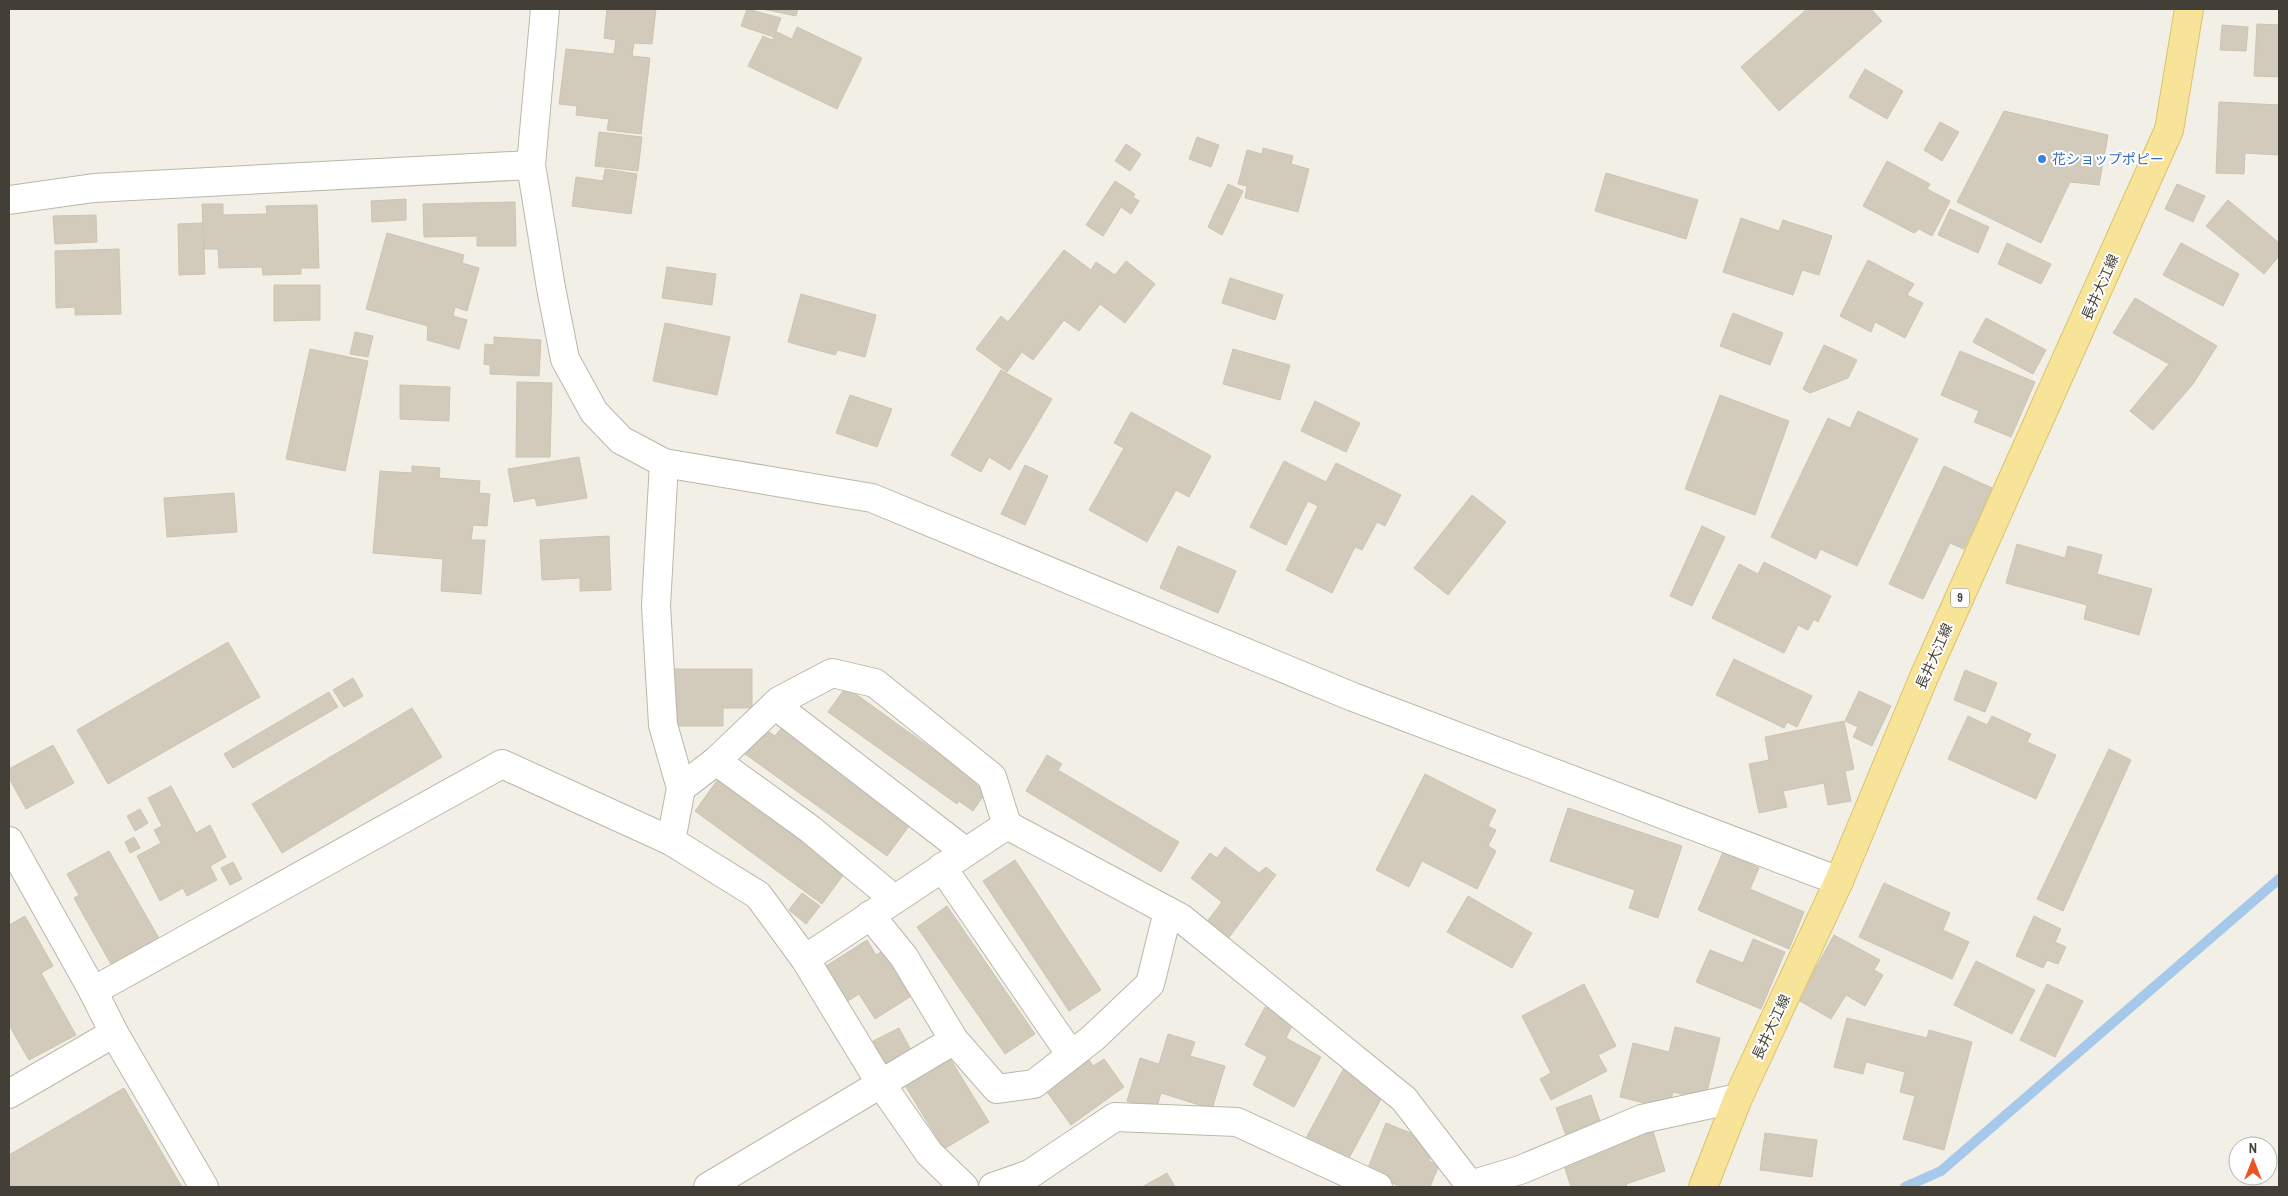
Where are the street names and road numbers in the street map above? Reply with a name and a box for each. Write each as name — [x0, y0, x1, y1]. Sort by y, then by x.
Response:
street label: 長井大江線 — [2078, 251, 2122, 323]
road number: 9 — [1951, 588, 1969, 608]
street label: 長井大江線 — [1912, 620, 1956, 692]
street label: 長井大江線 — [1748, 991, 1794, 1063]

